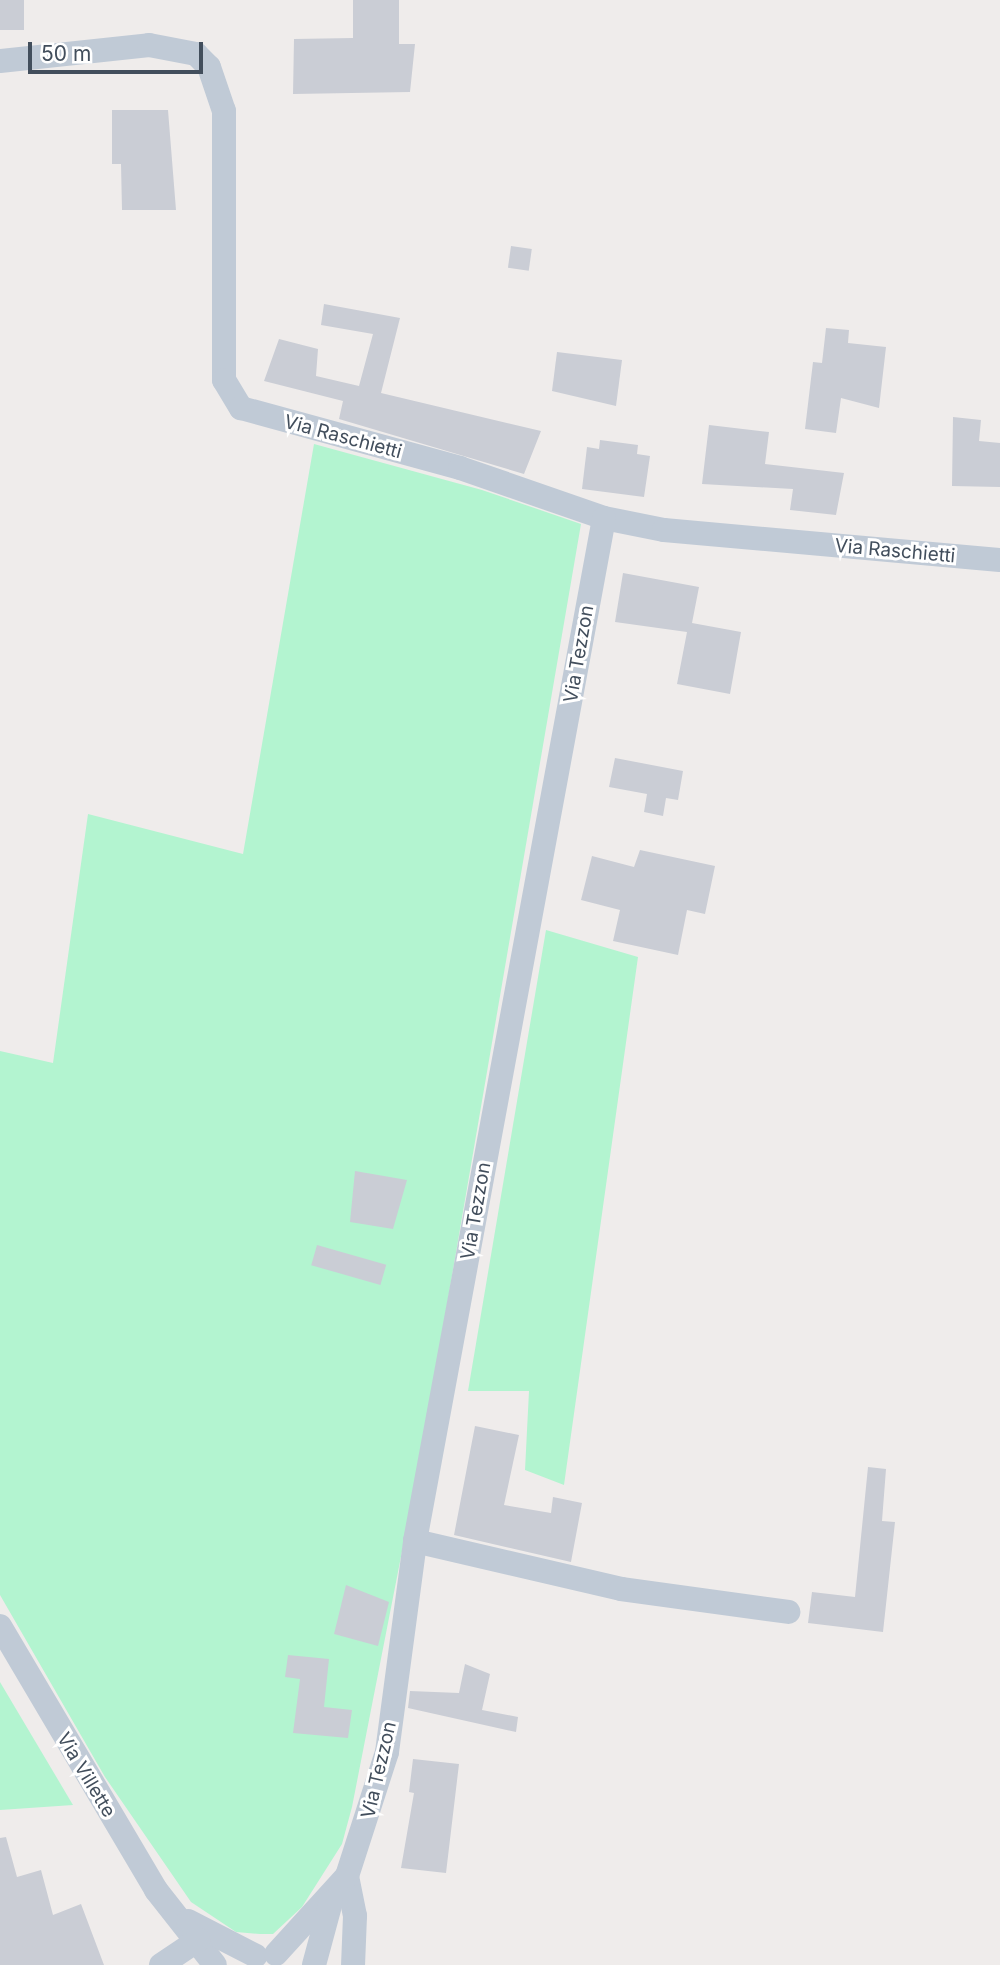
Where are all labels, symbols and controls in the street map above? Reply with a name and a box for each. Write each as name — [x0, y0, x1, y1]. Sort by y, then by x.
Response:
scale bar — [32, 28, 206, 72]
text: 50 m — [41, 41, 91, 66]
street label: Via Raschietti — [282, 410, 404, 464]
street label: Via Raschietti — [834, 534, 956, 568]
street label: Via Tezzon — [559, 603, 599, 705]
street label: Via Tezzon — [456, 1160, 496, 1262]
street label: Via Tezzon — [357, 1719, 401, 1821]
street label: Via Villette — [52, 1729, 120, 1821]

